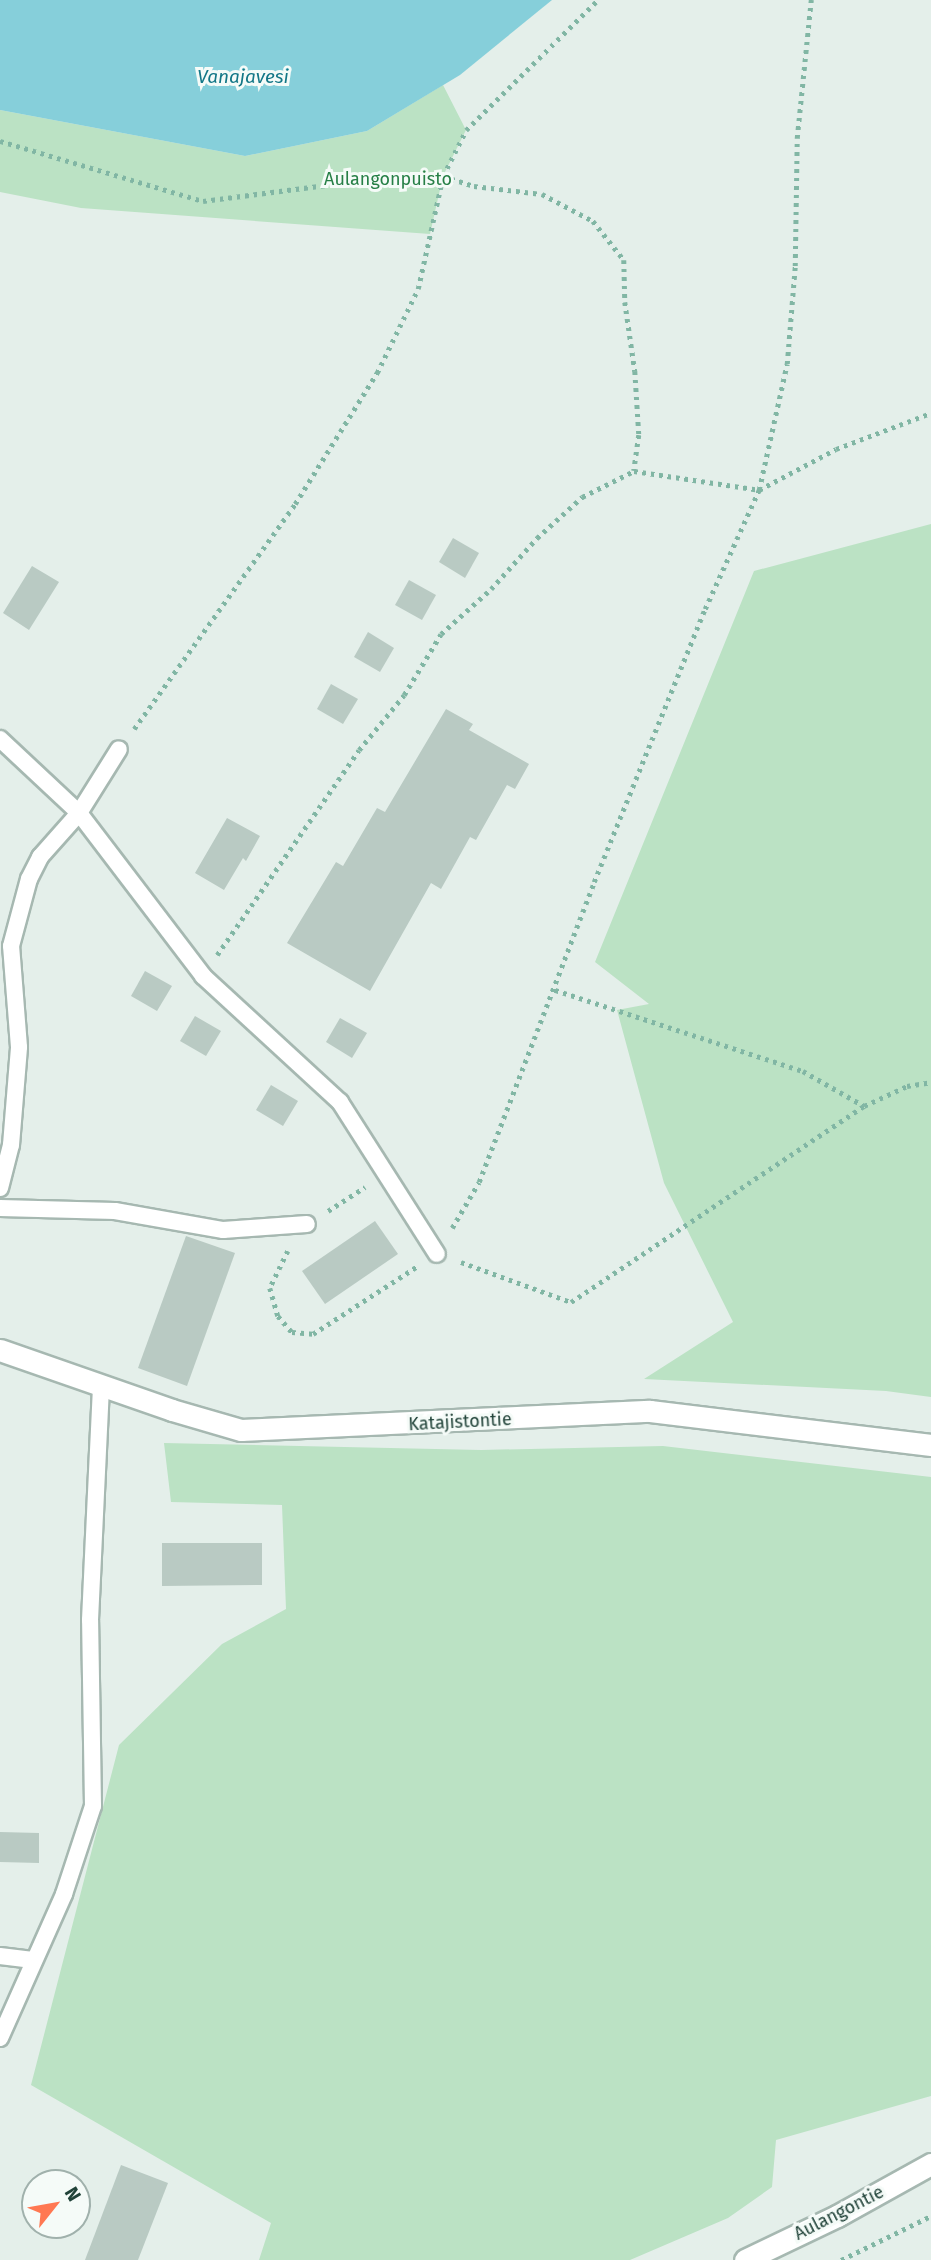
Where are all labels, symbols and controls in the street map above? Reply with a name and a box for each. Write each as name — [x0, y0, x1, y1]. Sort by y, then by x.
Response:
water label: Vanajavesi — [197, 66, 289, 88]
park label: Aulangonpuisto — [324, 168, 452, 190]
street label: Katajistontie — [408, 1409, 512, 1435]
north arrow — [21, 2169, 91, 2239]
street label: Aulangontie — [791, 2181, 887, 2245]
text: N — [60, 2183, 86, 2205]

